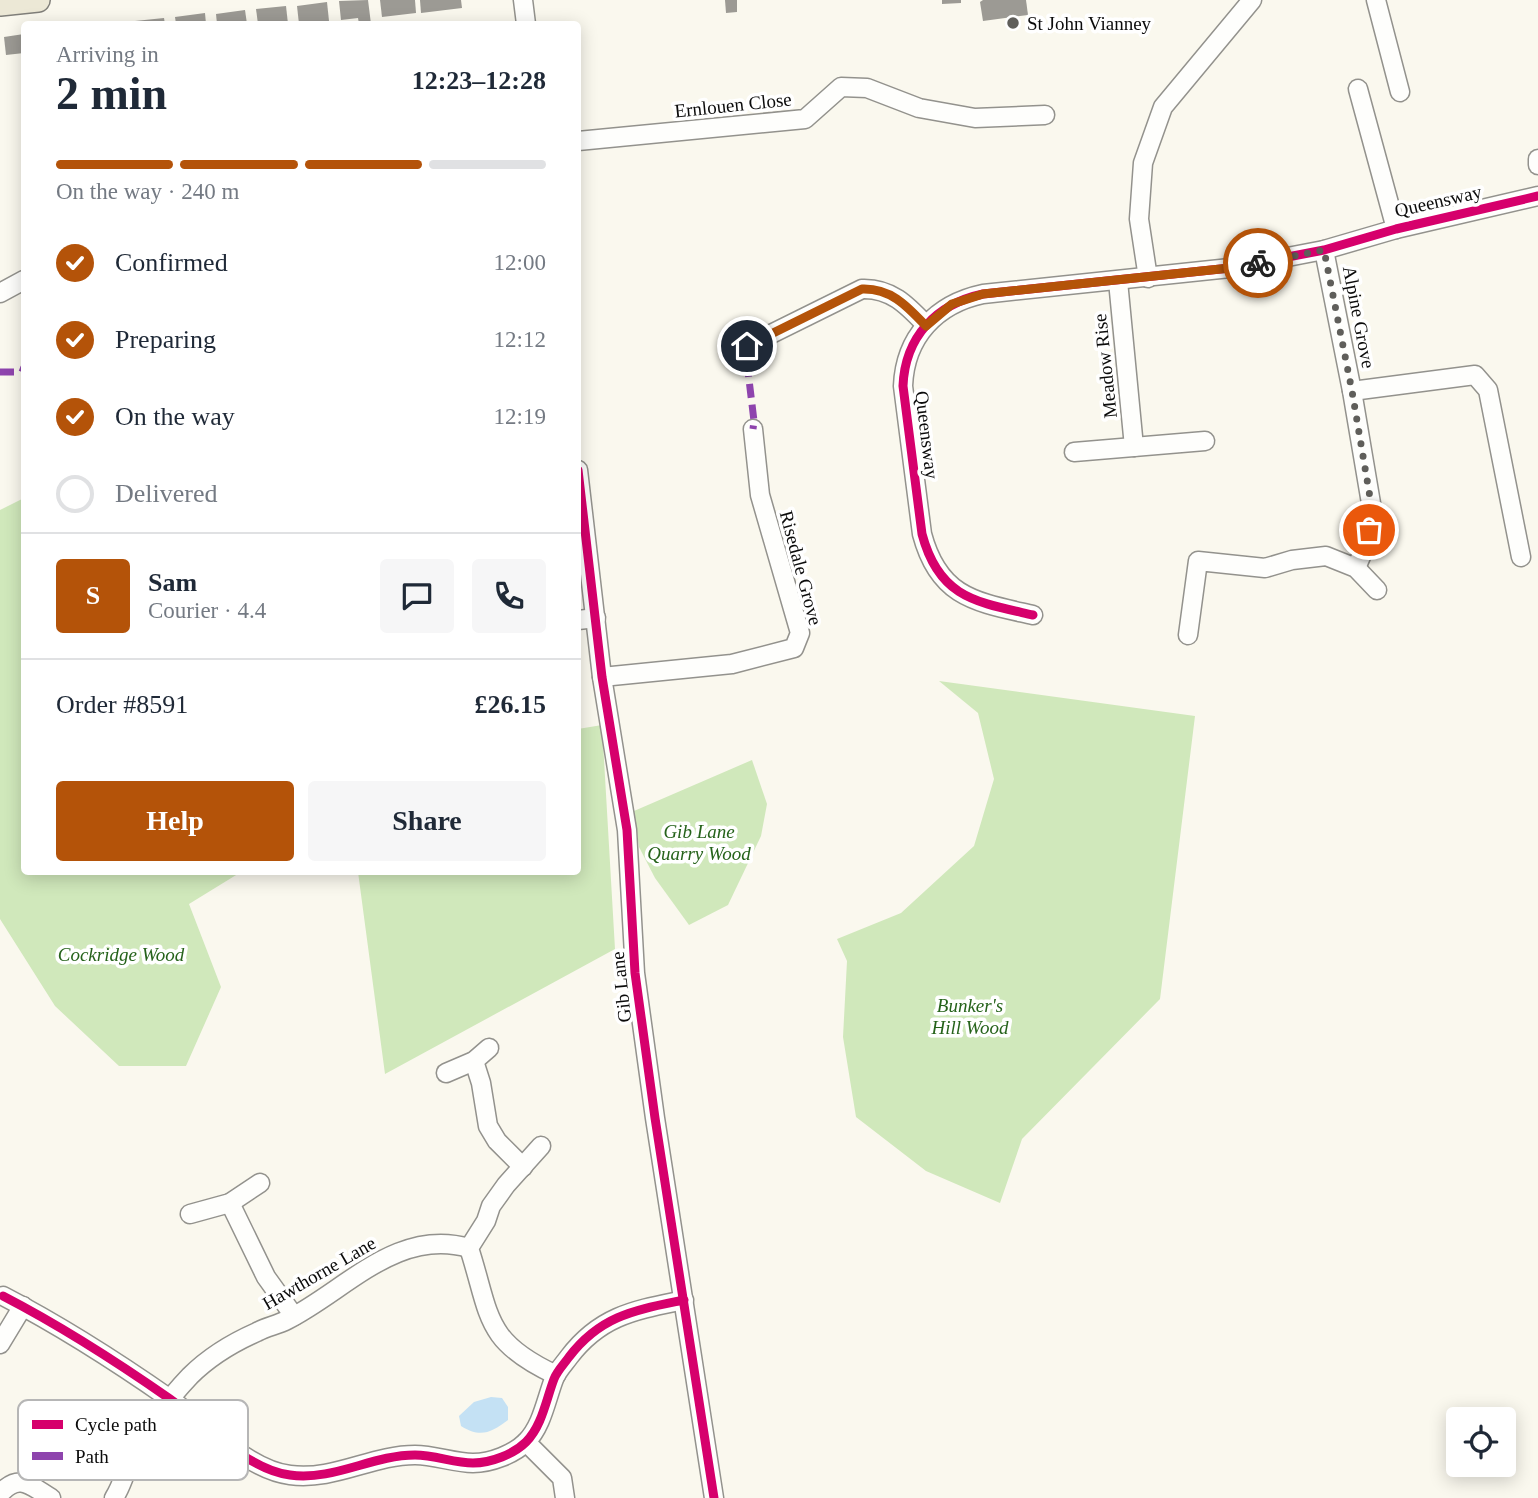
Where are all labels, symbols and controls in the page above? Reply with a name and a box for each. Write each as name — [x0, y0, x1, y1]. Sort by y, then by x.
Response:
place label: St John Vianney — [1027, 13, 1152, 34]
marker: St John Vianney — [1005, 15, 1021, 31]
text: Arriving in — [56, 42, 159, 67]
text: 12:23–12:28 — [412, 66, 546, 95]
text: 2 min — [56, 68, 167, 119]
street label: Ernlouen Close — [673, 88, 793, 122]
text: On the way · 240 m — [56, 179, 239, 204]
street label: Queensway — [1392, 181, 1484, 221]
courier — [1223, 228, 1293, 298]
icon: check — [56, 244, 94, 282]
icon: bike — [1239, 244, 1277, 282]
text: Confirmed — [115, 248, 228, 277]
text: 12:00 — [494, 250, 546, 275]
street label: Alpine Grove — [1339, 264, 1379, 370]
street label: Meadow Rise — [1089, 313, 1121, 419]
pin — [717, 316, 777, 376]
icon: check — [56, 321, 94, 359]
text: Preparing — [115, 325, 216, 354]
text: 12:12 — [494, 327, 546, 352]
icon: home — [728, 327, 766, 365]
street label: Queensway — [911, 390, 943, 481]
icon: check — [56, 398, 94, 436]
text: On the way — [115, 402, 235, 431]
text: 12:19 — [494, 404, 546, 429]
text: Delivered — [115, 479, 218, 508]
pin — [1339, 500, 1399, 560]
street label: Risedale Grove — [776, 508, 826, 628]
icon: bag — [1350, 511, 1388, 549]
button: chat — [380, 559, 454, 633]
button: phone — [472, 559, 546, 633]
text: Sam — [148, 568, 197, 597]
text: S — [86, 581, 100, 610]
text: Courier · 4.4 — [148, 598, 266, 623]
text: Order #8591 — [56, 690, 188, 719]
text: £26.15 — [475, 690, 546, 719]
button: Help — [56, 781, 294, 861]
button: Share — [308, 781, 546, 861]
park label: Gib Lane Quarry Wood — [647, 821, 751, 864]
park label: Cockridge Wood — [58, 944, 185, 965]
street label: Gib Lane — [607, 950, 635, 1024]
park label: Bunker's Hill Wood — [931, 995, 1009, 1038]
street label: Hawthorne Lane — [259, 1232, 379, 1314]
legend — [18, 1400, 248, 1480]
map controls — [1446, 1407, 1516, 1477]
button: locate — [1446, 1407, 1516, 1477]
text: Cycle path — [75, 1414, 157, 1435]
text: Path — [75, 1446, 109, 1467]

